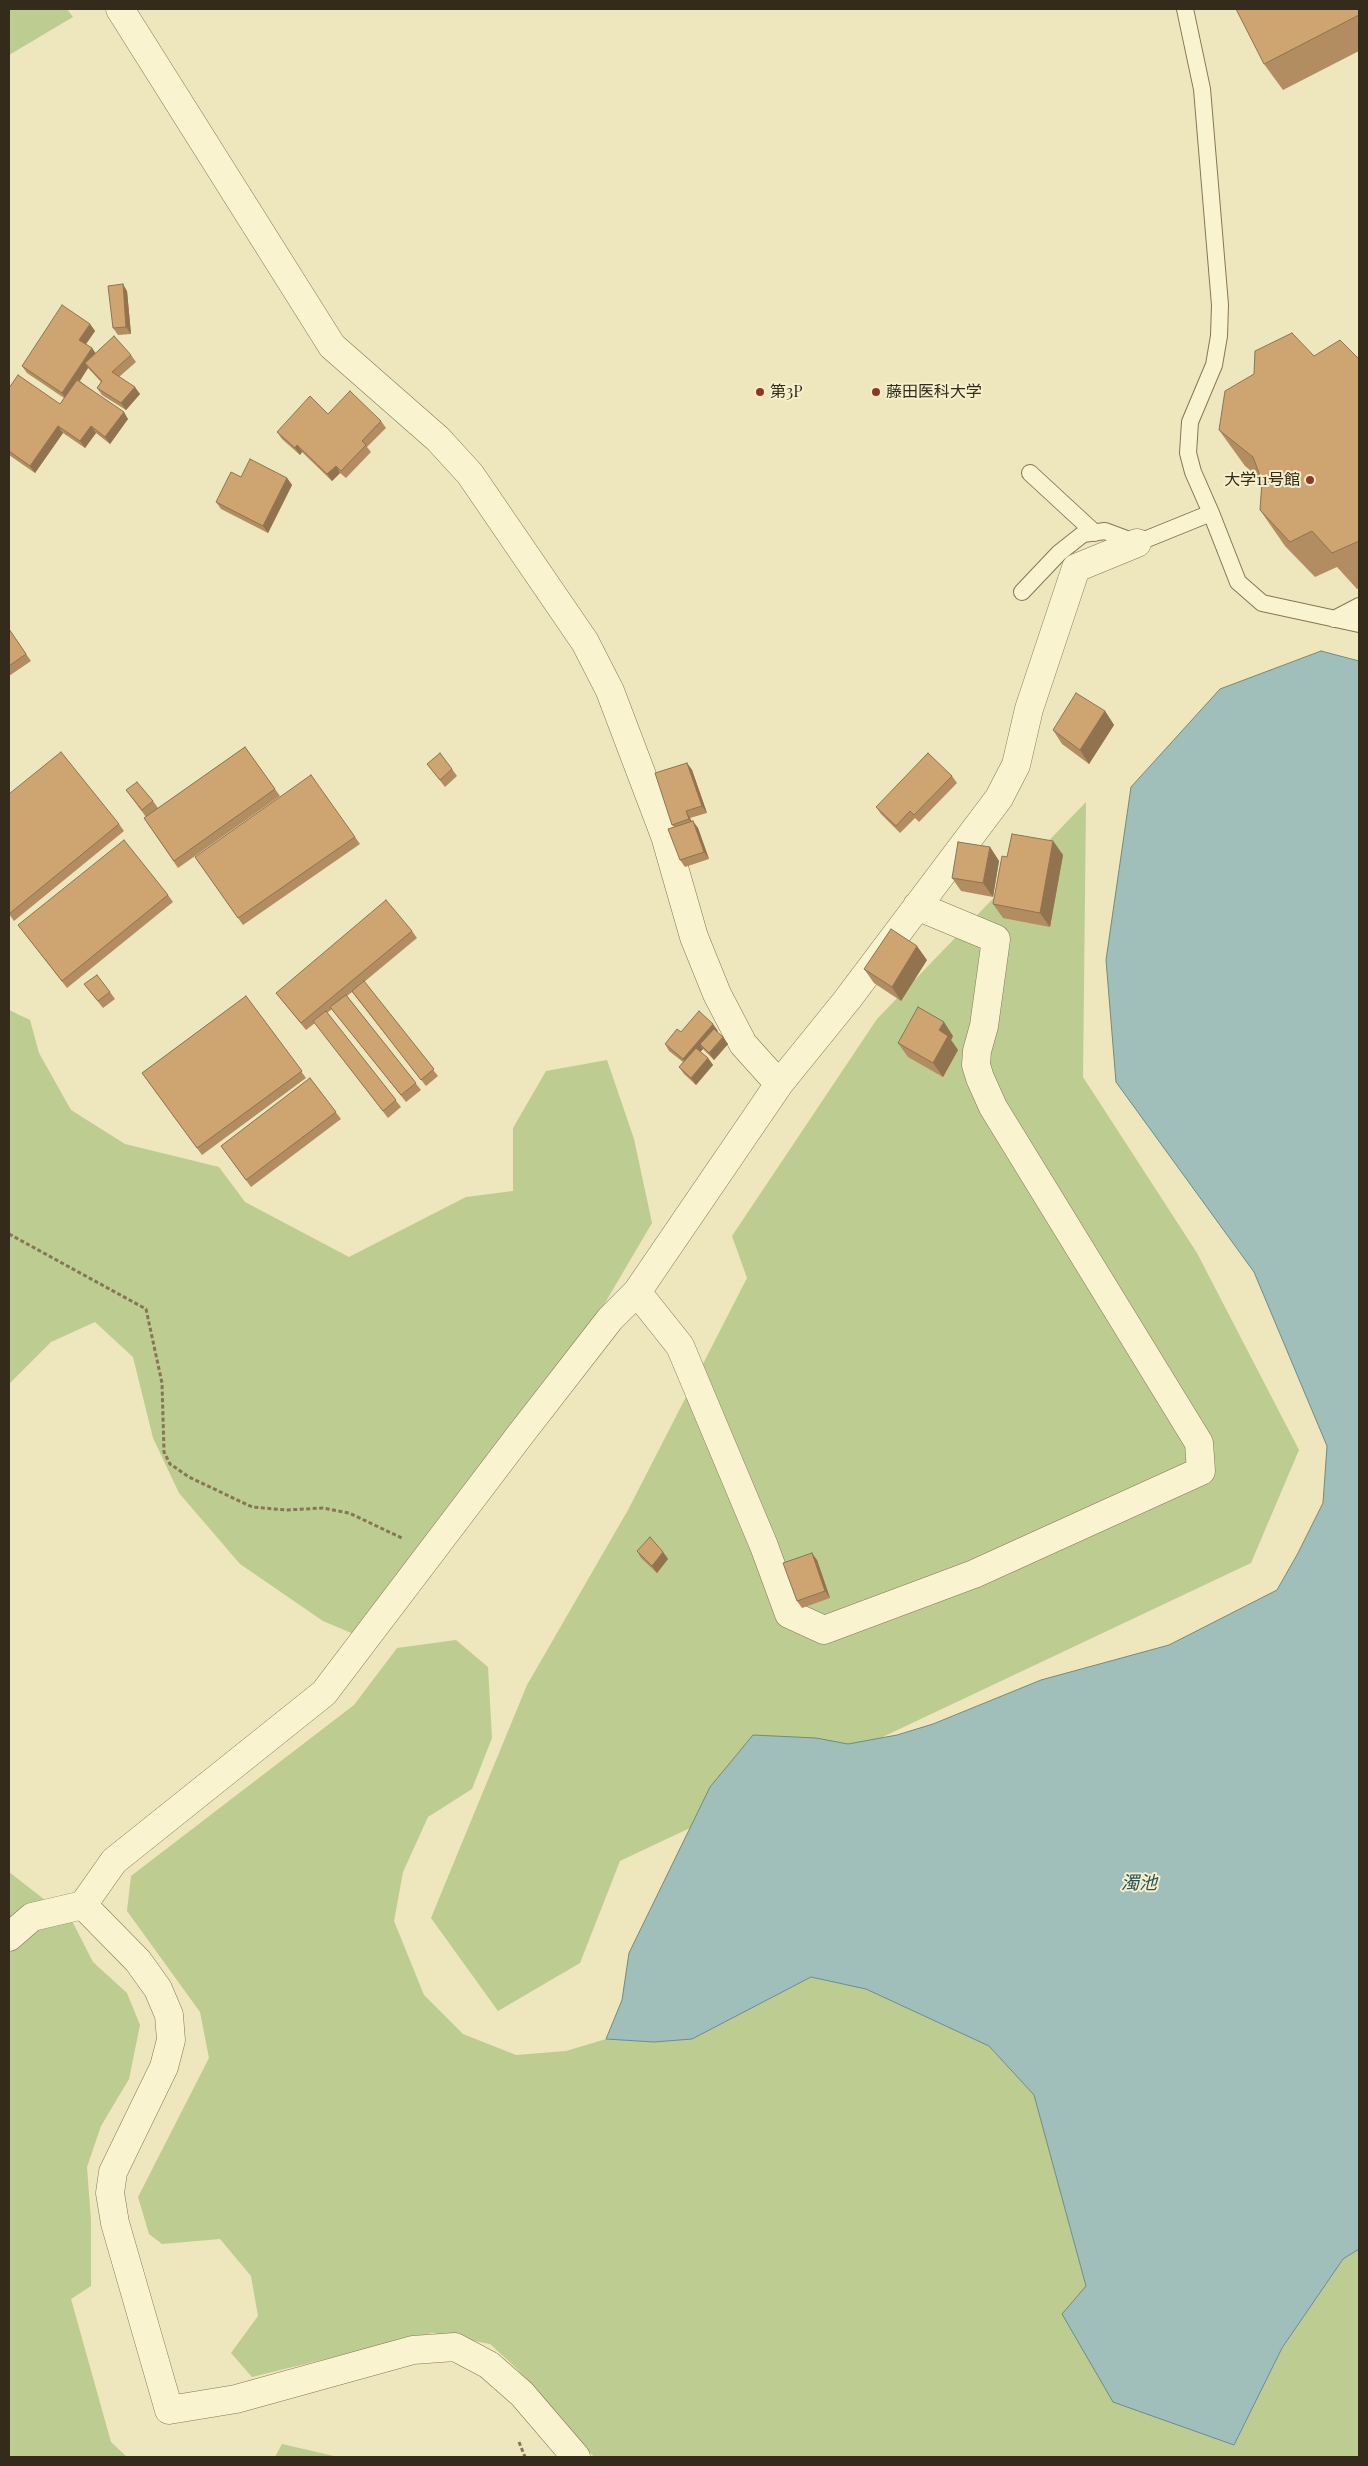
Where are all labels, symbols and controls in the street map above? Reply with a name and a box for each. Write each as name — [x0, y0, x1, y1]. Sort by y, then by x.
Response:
place label: 第3P — [770, 382, 803, 402]
place label: 藤田医科大学 — [886, 382, 982, 402]
marker: 第3P — [754, 386, 766, 398]
marker: 藤田医科大学 — [870, 386, 882, 398]
place label: 大学11号館 — [1224, 470, 1300, 490]
marker: 大学11号館 — [1304, 474, 1316, 486]
water label: 濁池 — [1121, 1872, 1157, 1894]

